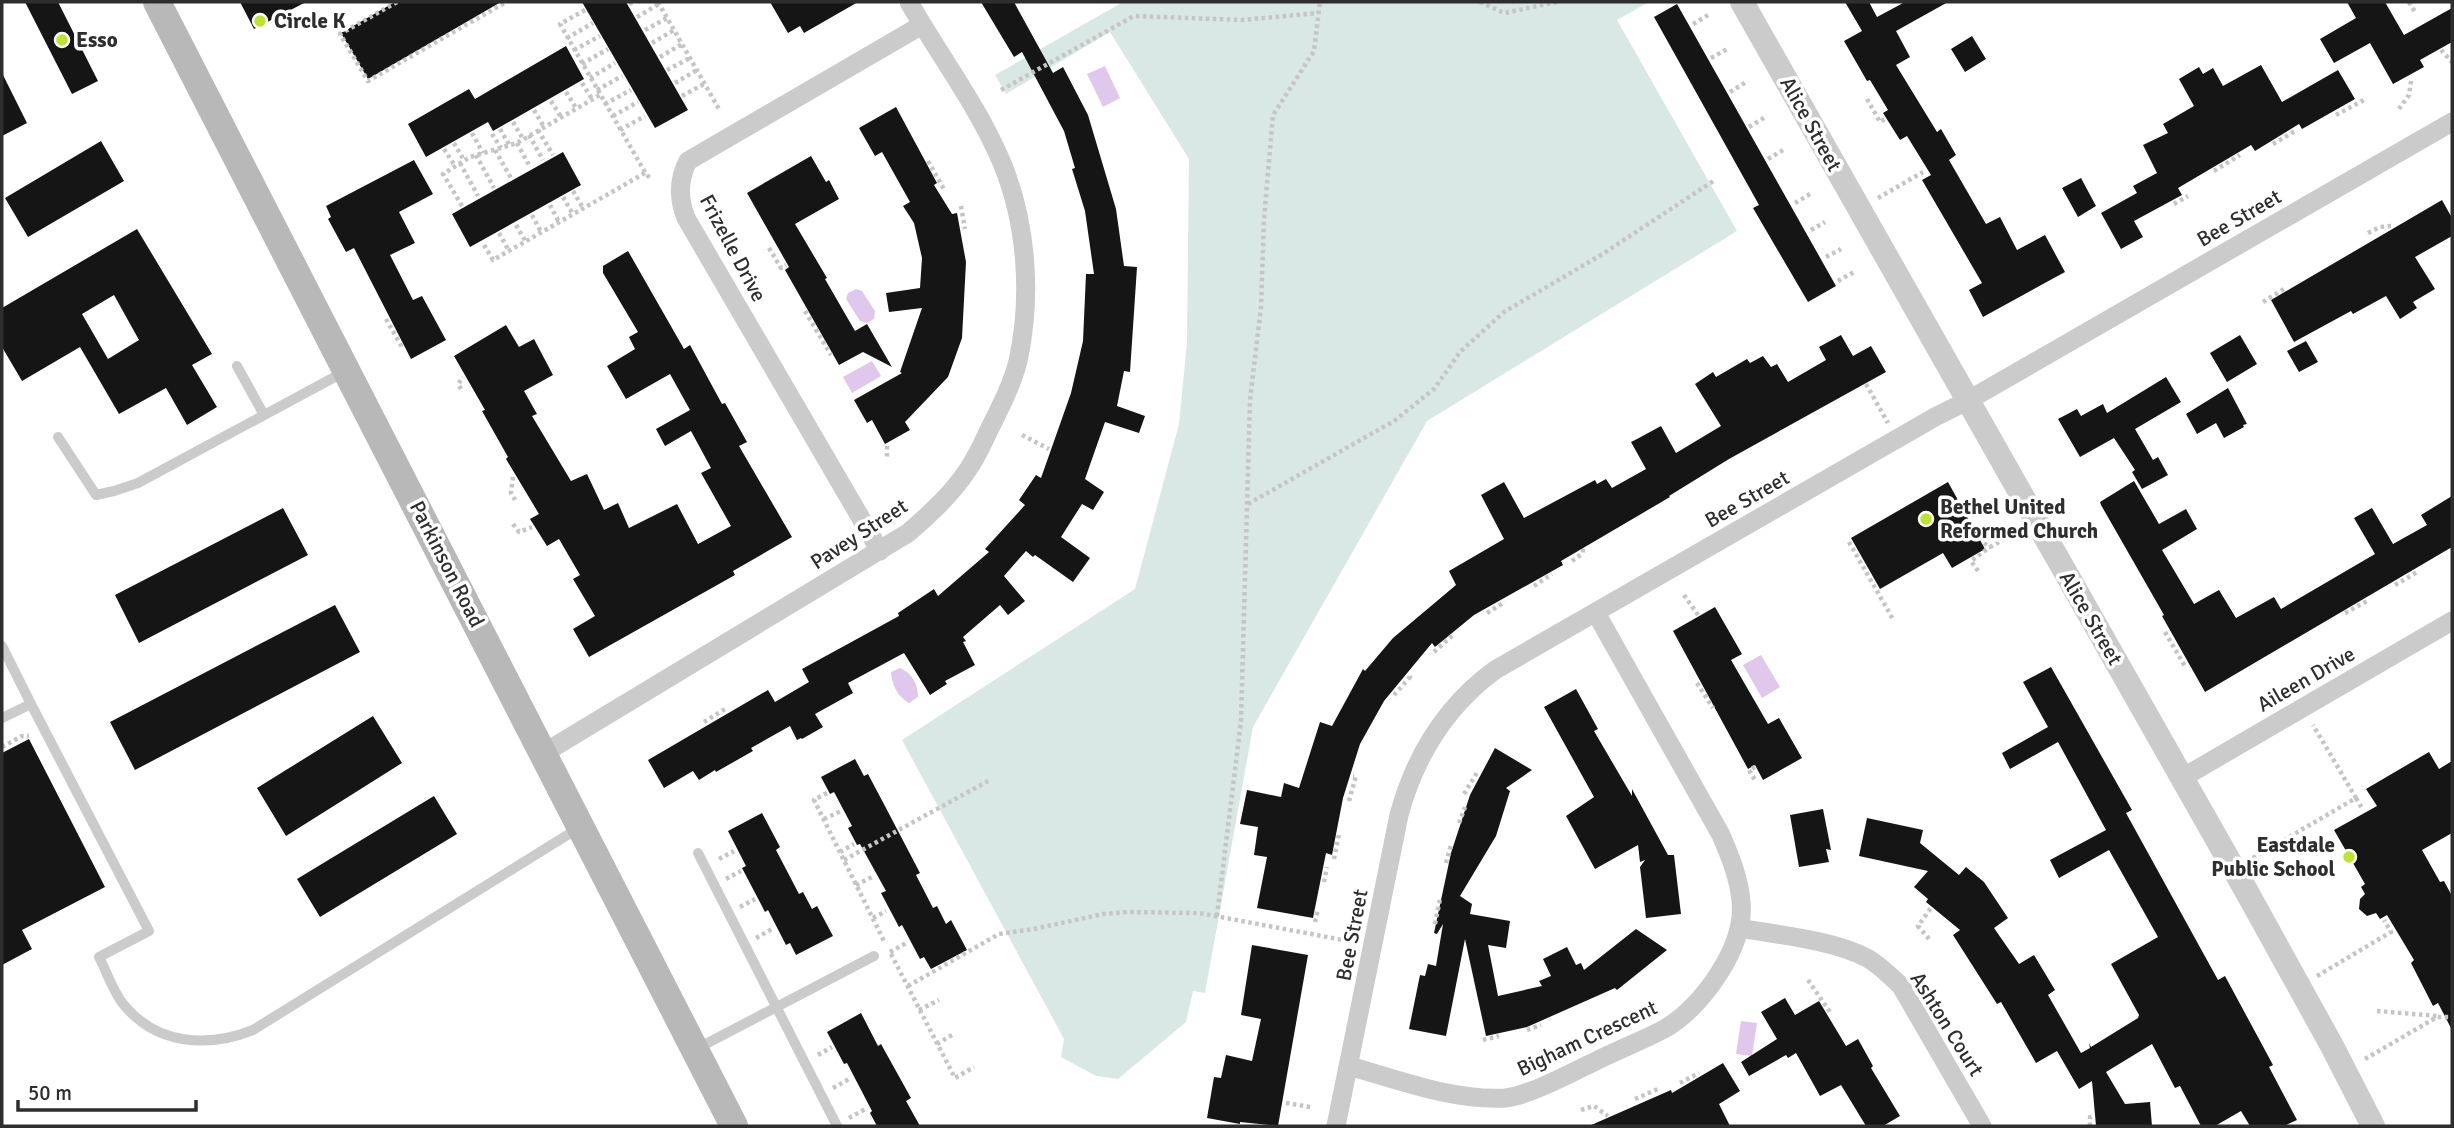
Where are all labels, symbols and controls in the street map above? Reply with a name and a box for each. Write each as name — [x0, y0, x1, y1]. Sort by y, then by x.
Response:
place label: Circle K — [274, 8, 345, 34]
marker: Circle K — [252, 13, 268, 29]
place label: Esso — [76, 27, 118, 53]
marker: Esso — [54, 32, 70, 48]
street label: Alice Street — [1774, 72, 1848, 176]
street label: Bee Street — [2192, 183, 2286, 253]
street label: Frizelle Drive — [694, 190, 772, 306]
street label: Bee Street — [1700, 464, 1794, 534]
street label: Pavey Street — [806, 493, 912, 575]
place label: Bethel United Reformed Church — [1940, 494, 2098, 544]
street label: Parkinson Road — [404, 496, 490, 632]
marker: Bethel United Reformed Church — [1918, 511, 1934, 527]
street label: Alice Street — [2054, 566, 2128, 670]
street label: Aileen Drive — [2252, 641, 2360, 717]
place label: Eastdale Public School — [2211, 832, 2335, 882]
marker: Eastdale Public School — [2341, 849, 2357, 865]
street label: Bee Street — [1330, 887, 1374, 983]
street label: Ashton Court — [1905, 967, 1989, 1081]
street label: Bigham Crescent — [1513, 994, 1661, 1082]
scale bar — [18, 1068, 196, 1112]
text: 50 m — [28, 1080, 72, 1106]

